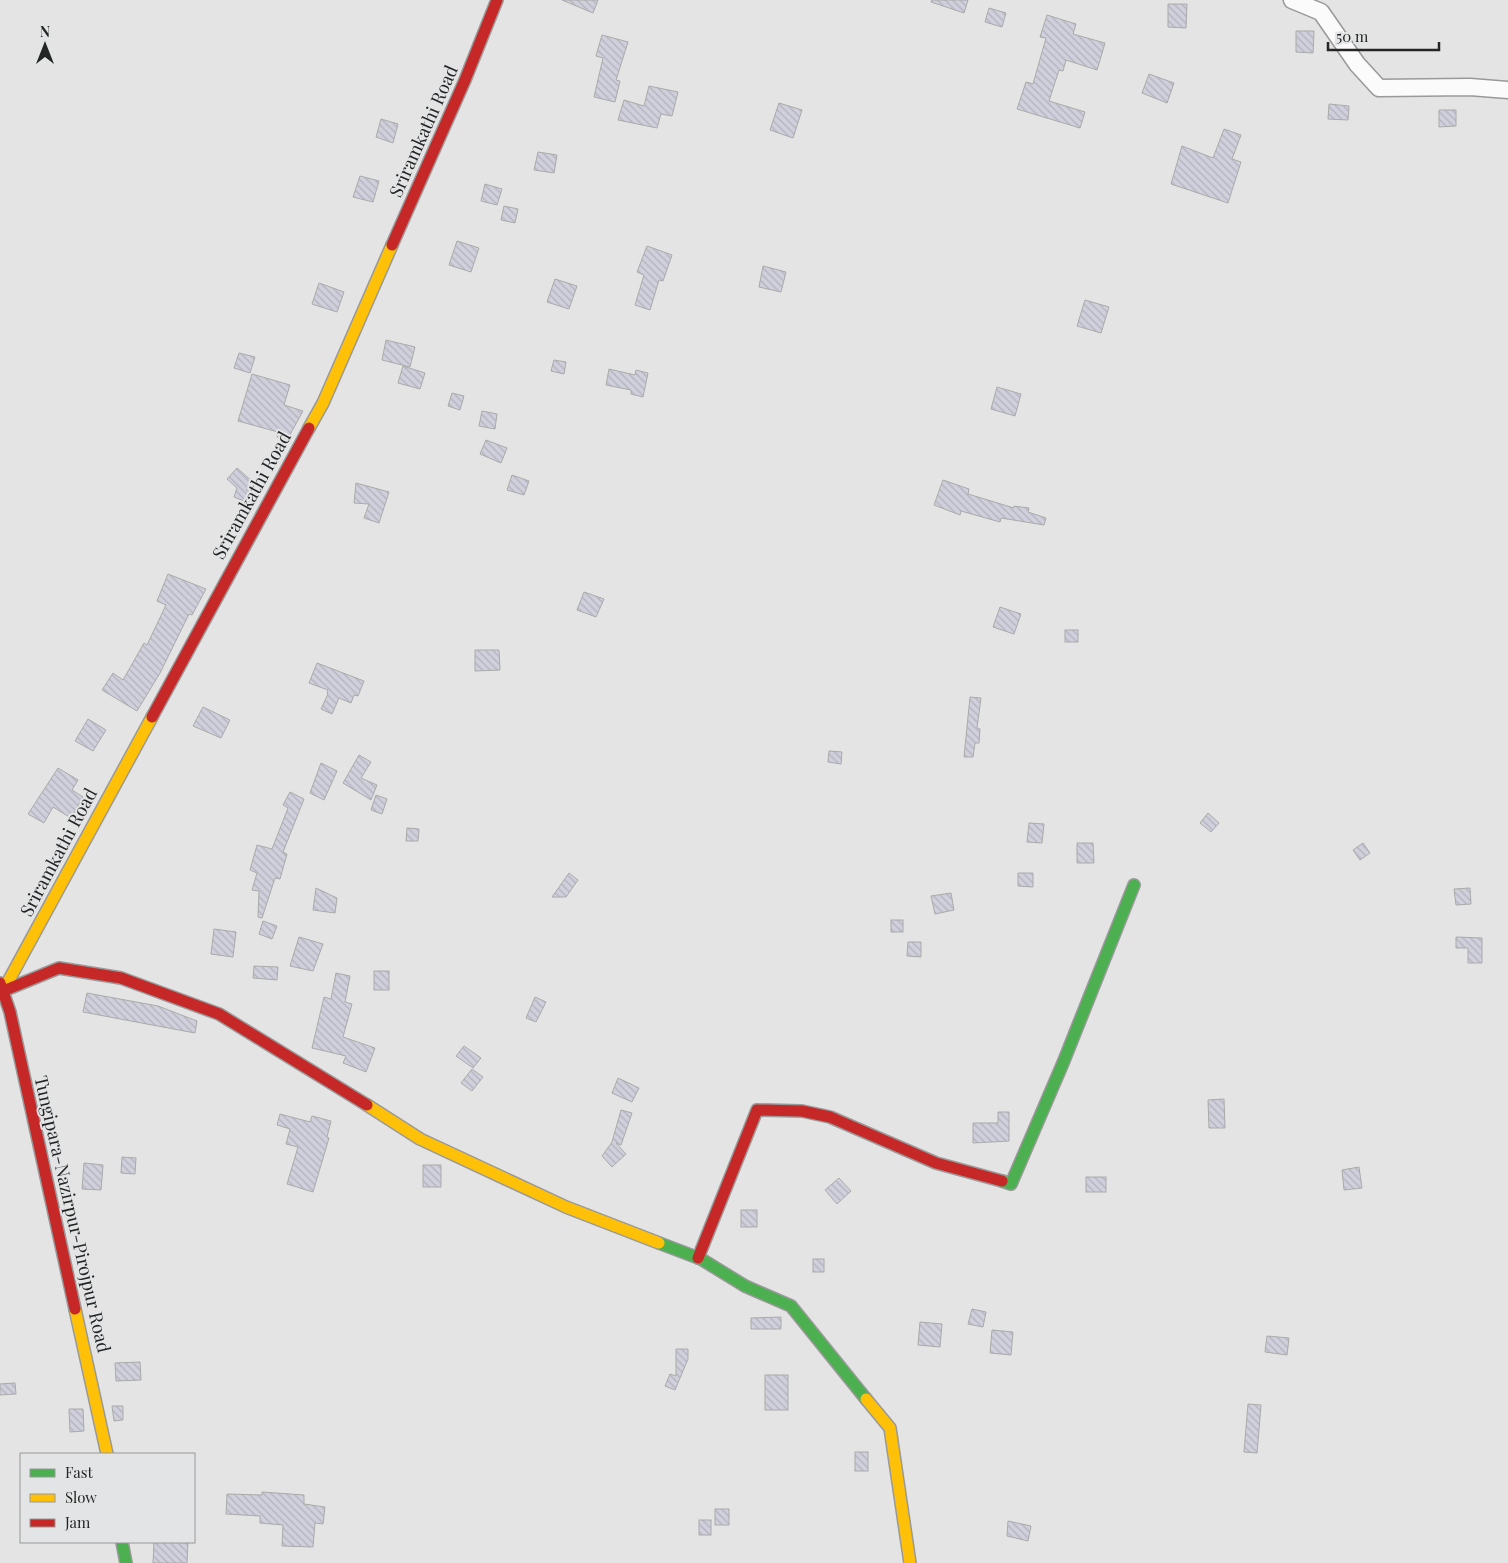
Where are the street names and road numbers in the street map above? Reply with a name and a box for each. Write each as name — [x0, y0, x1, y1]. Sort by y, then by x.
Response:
street label: Sriramkathi Road — [383, 61, 463, 201]
street label: Sriramkathi Road — [206, 426, 296, 563]
street label: Sriramkathi Road — [14, 783, 102, 920]
street label: Tungipara-Nazirpur-Pirojpur Road — [29, 1073, 117, 1355]

